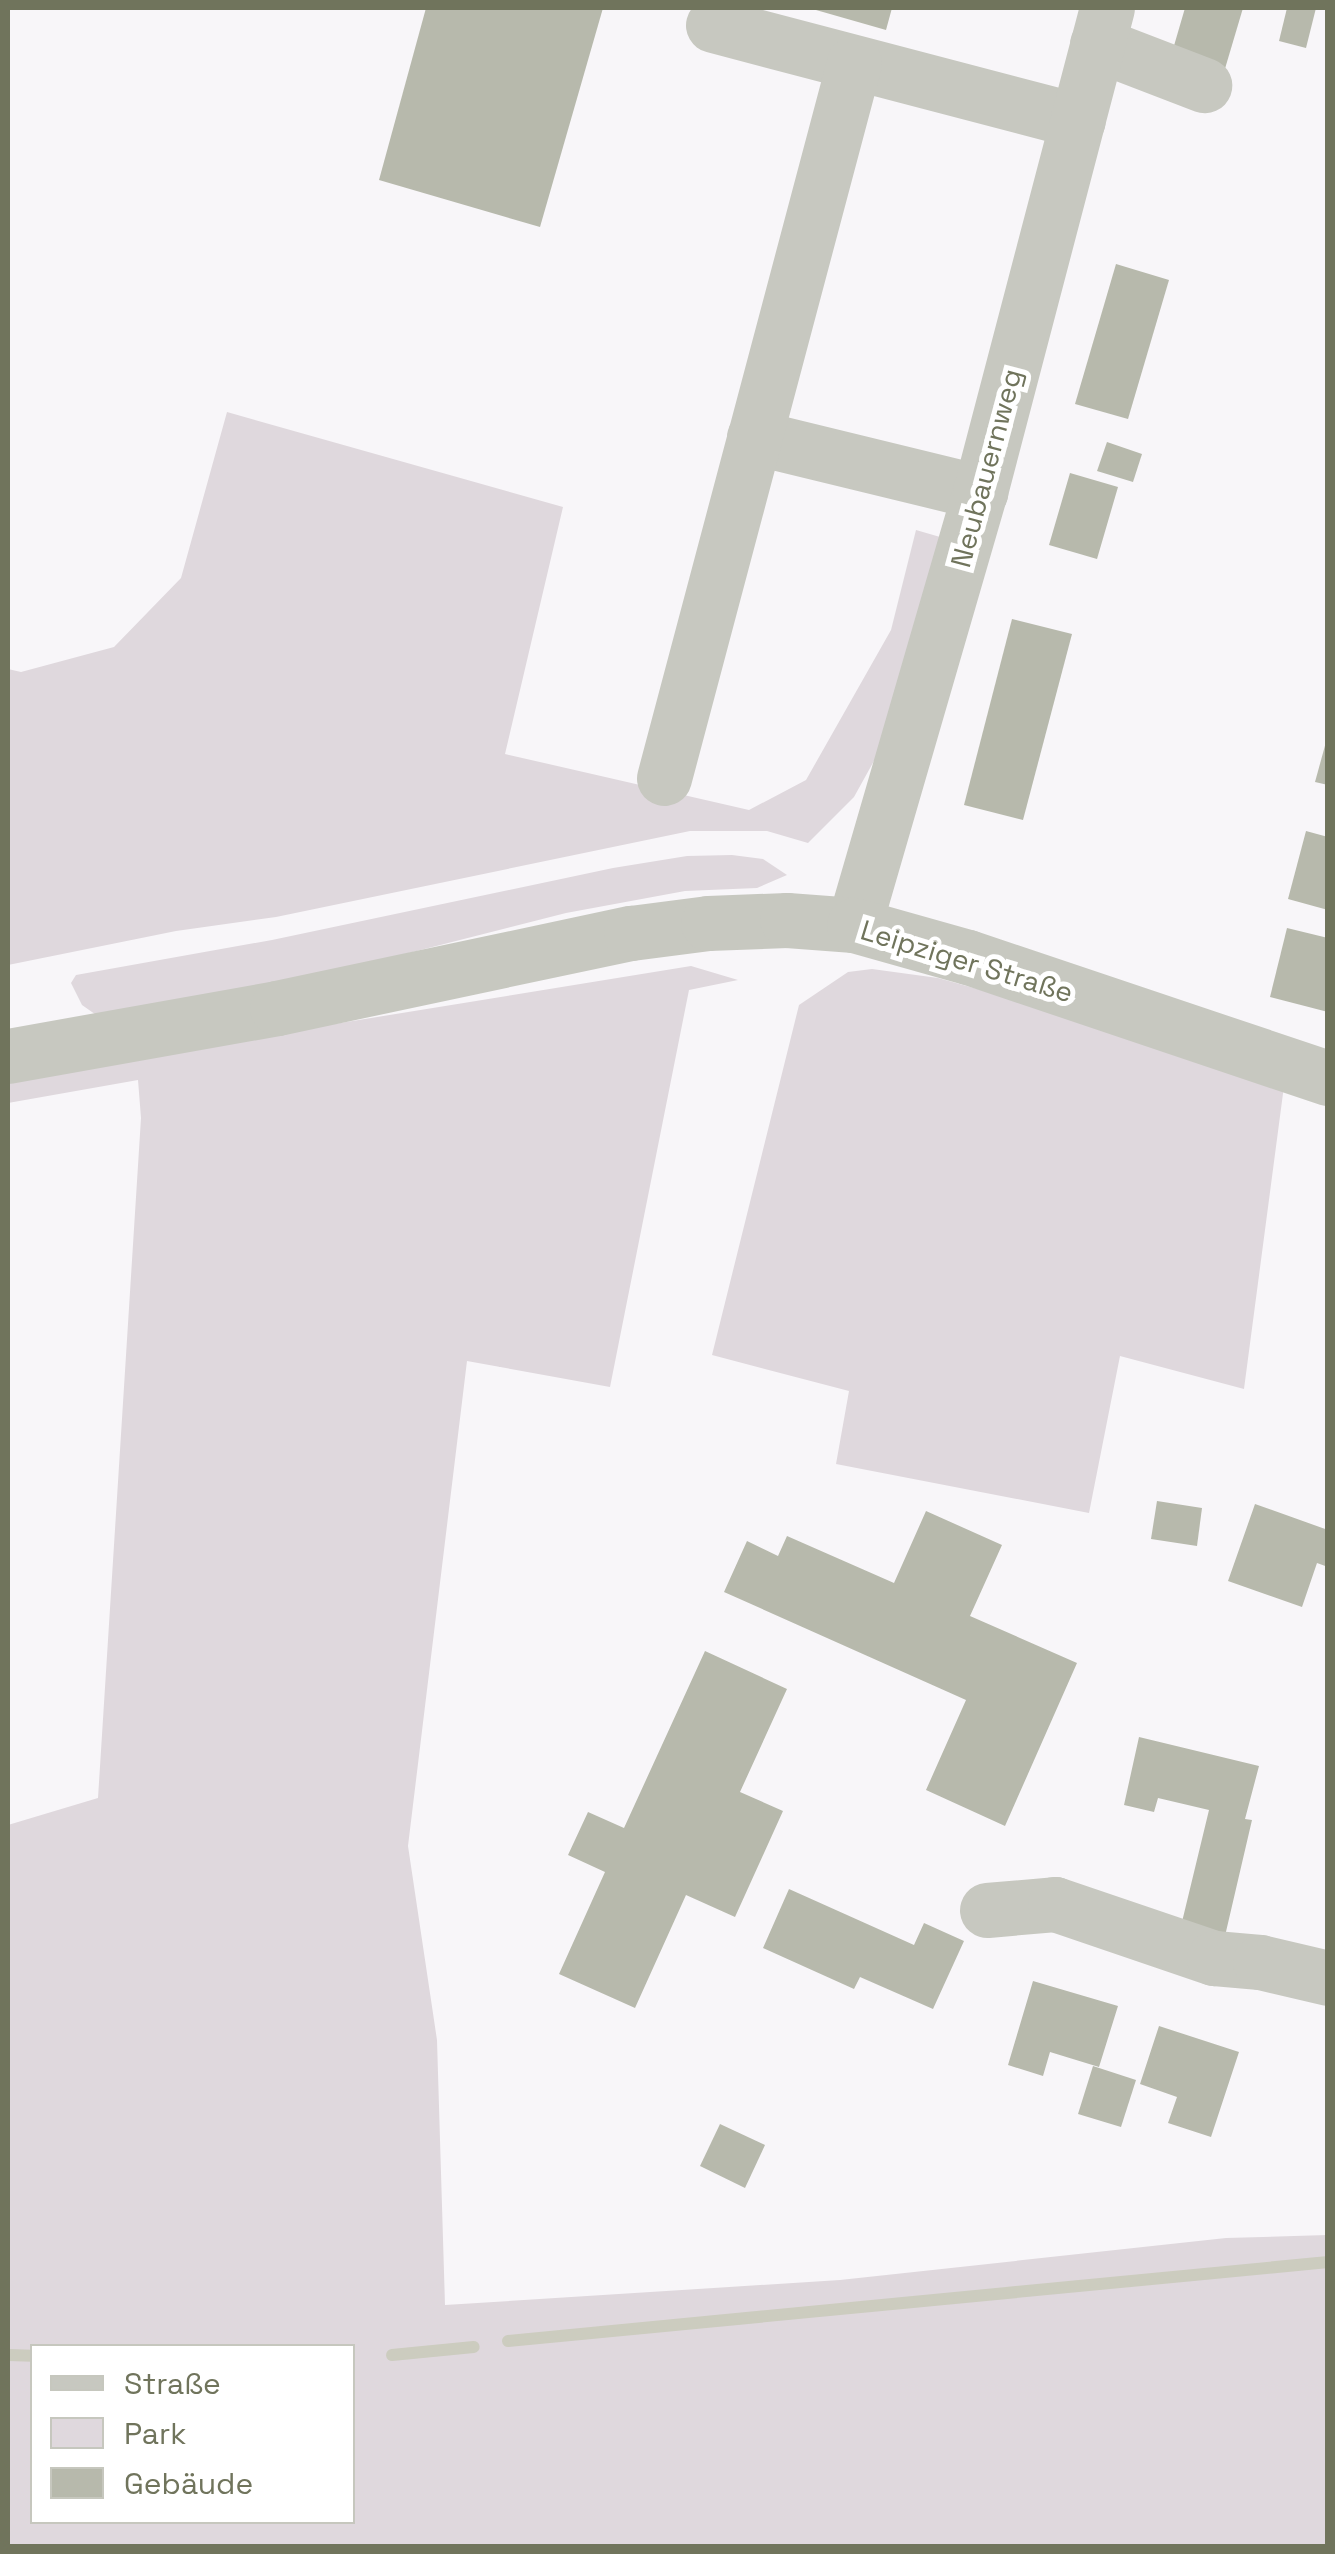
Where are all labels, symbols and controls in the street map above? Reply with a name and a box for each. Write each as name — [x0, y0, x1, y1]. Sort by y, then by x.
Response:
street label: Neubauernweg — [943, 365, 1029, 571]
street label: Leipziger Straße — [857, 913, 1077, 1009]
legend — [30, 2344, 355, 2524]
text: Straße — [124, 2364, 221, 2403]
text: Park — [124, 2414, 186, 2453]
text: Gebäude — [124, 2464, 253, 2503]

